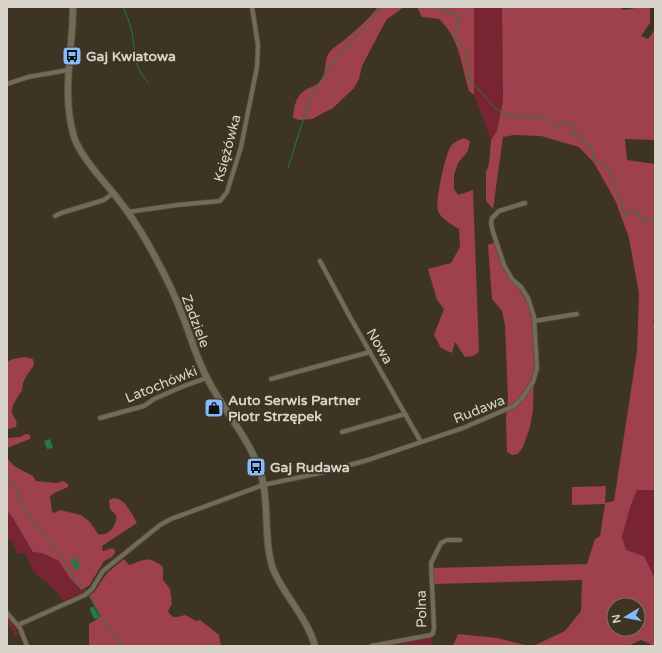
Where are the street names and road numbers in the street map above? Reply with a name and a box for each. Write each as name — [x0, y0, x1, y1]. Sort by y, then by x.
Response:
street label: Księżówka — [210, 112, 245, 184]
street label: Zadziele — [178, 292, 213, 350]
street label: Nowa — [363, 325, 397, 367]
street label: Latochówki — [123, 362, 200, 407]
street label: Rudawa — [451, 391, 507, 427]
street label: Polna — [413, 590, 430, 628]

